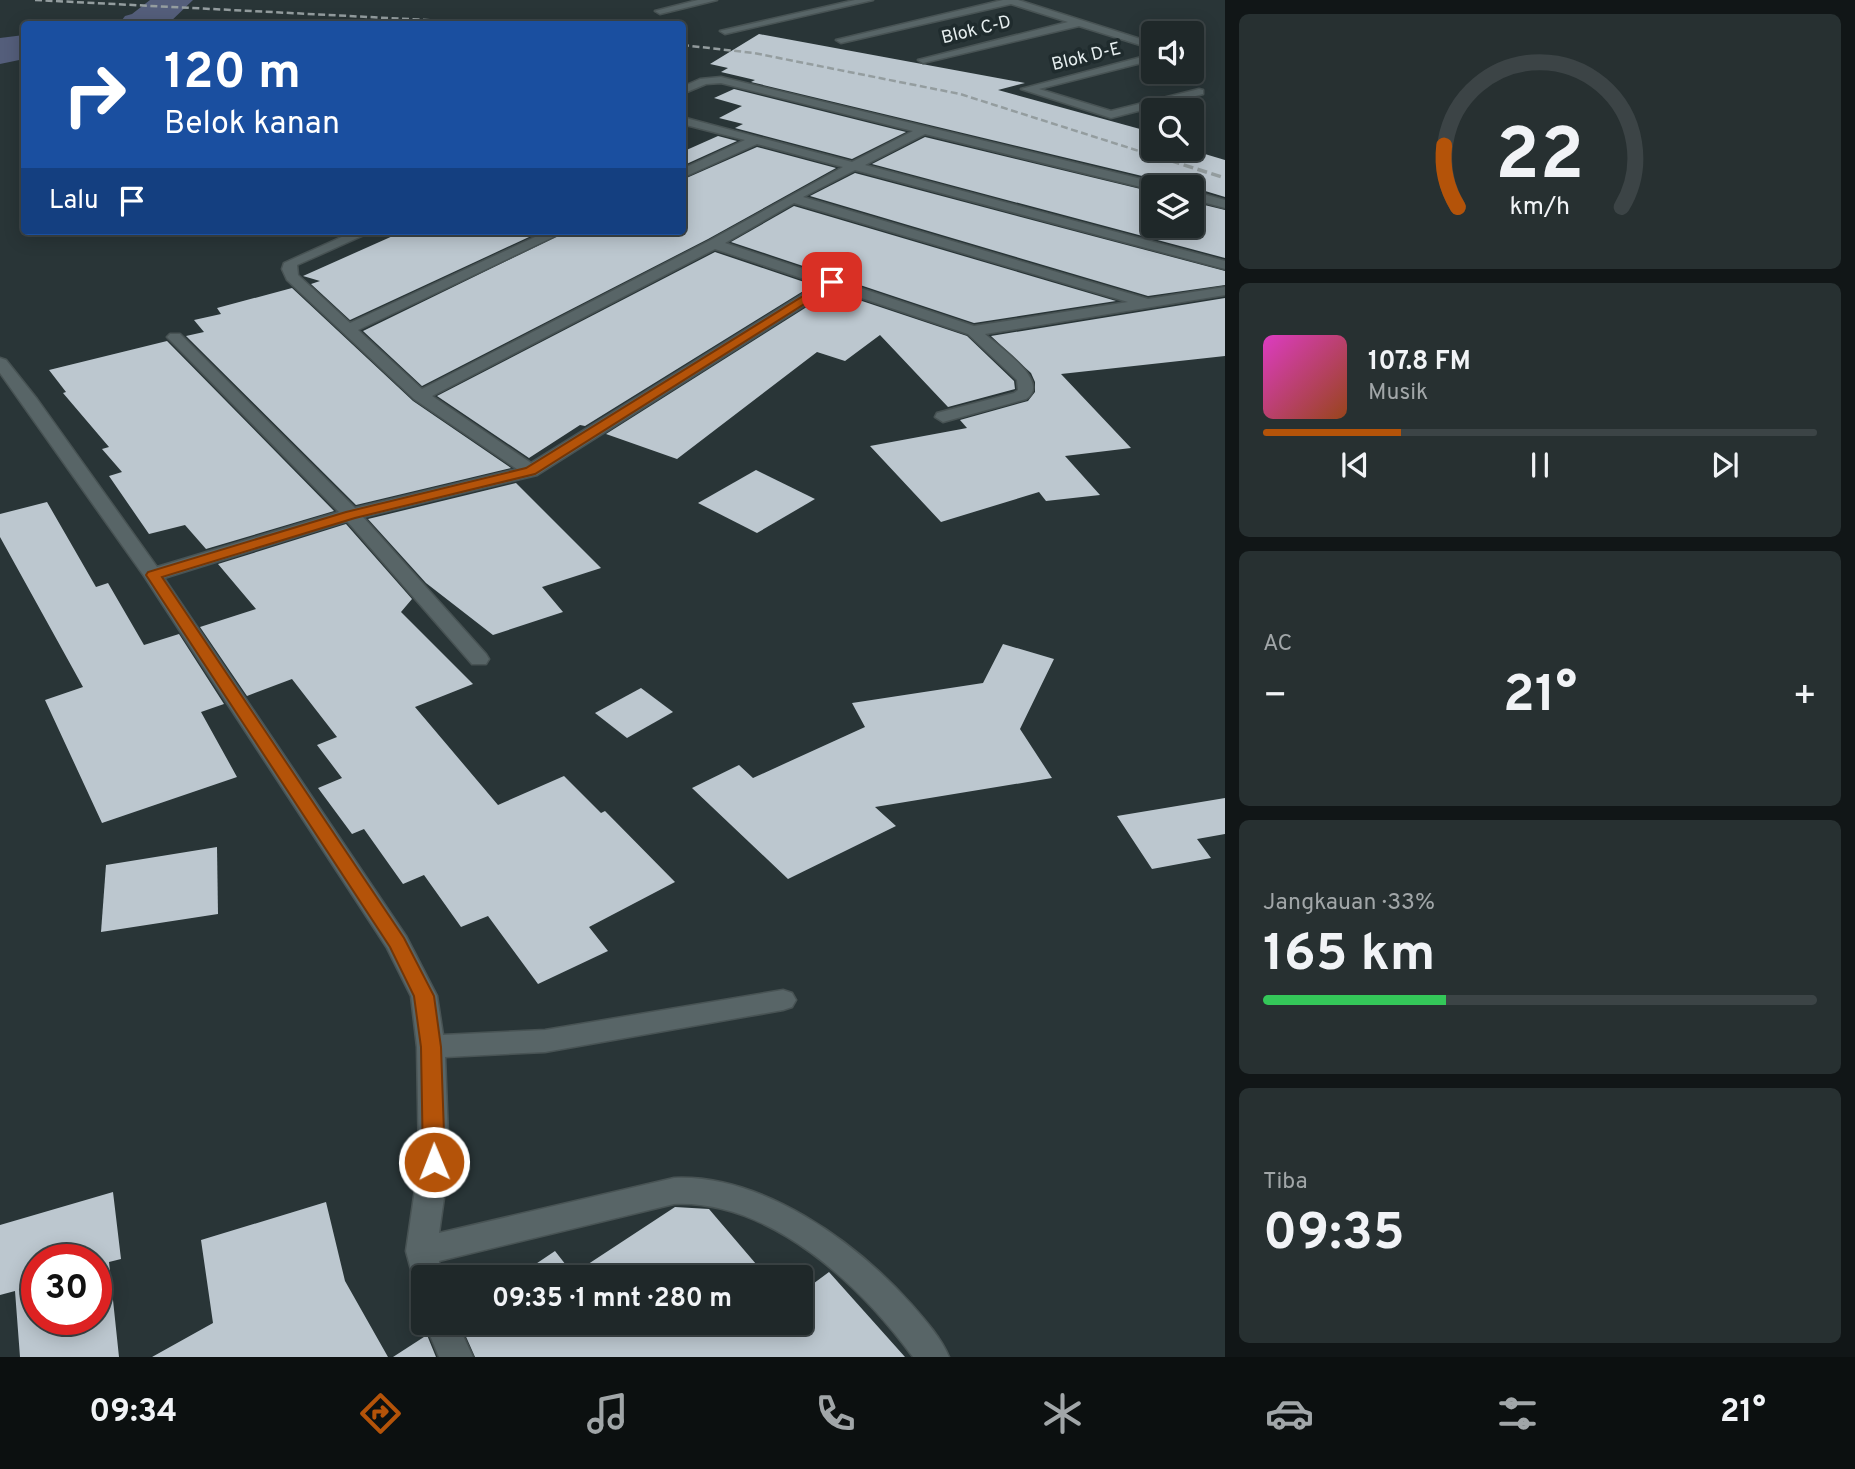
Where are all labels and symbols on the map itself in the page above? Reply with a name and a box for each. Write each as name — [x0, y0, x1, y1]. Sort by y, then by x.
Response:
street label: Blok C-D — [939, 11, 1014, 50]
street label: Blok D-E — [1049, 38, 1123, 77]
pin — [802, 252, 862, 312]
position arrow — [397, 1125, 471, 1199]
speed limit sign: 30 — [21, 1244, 112, 1335]

